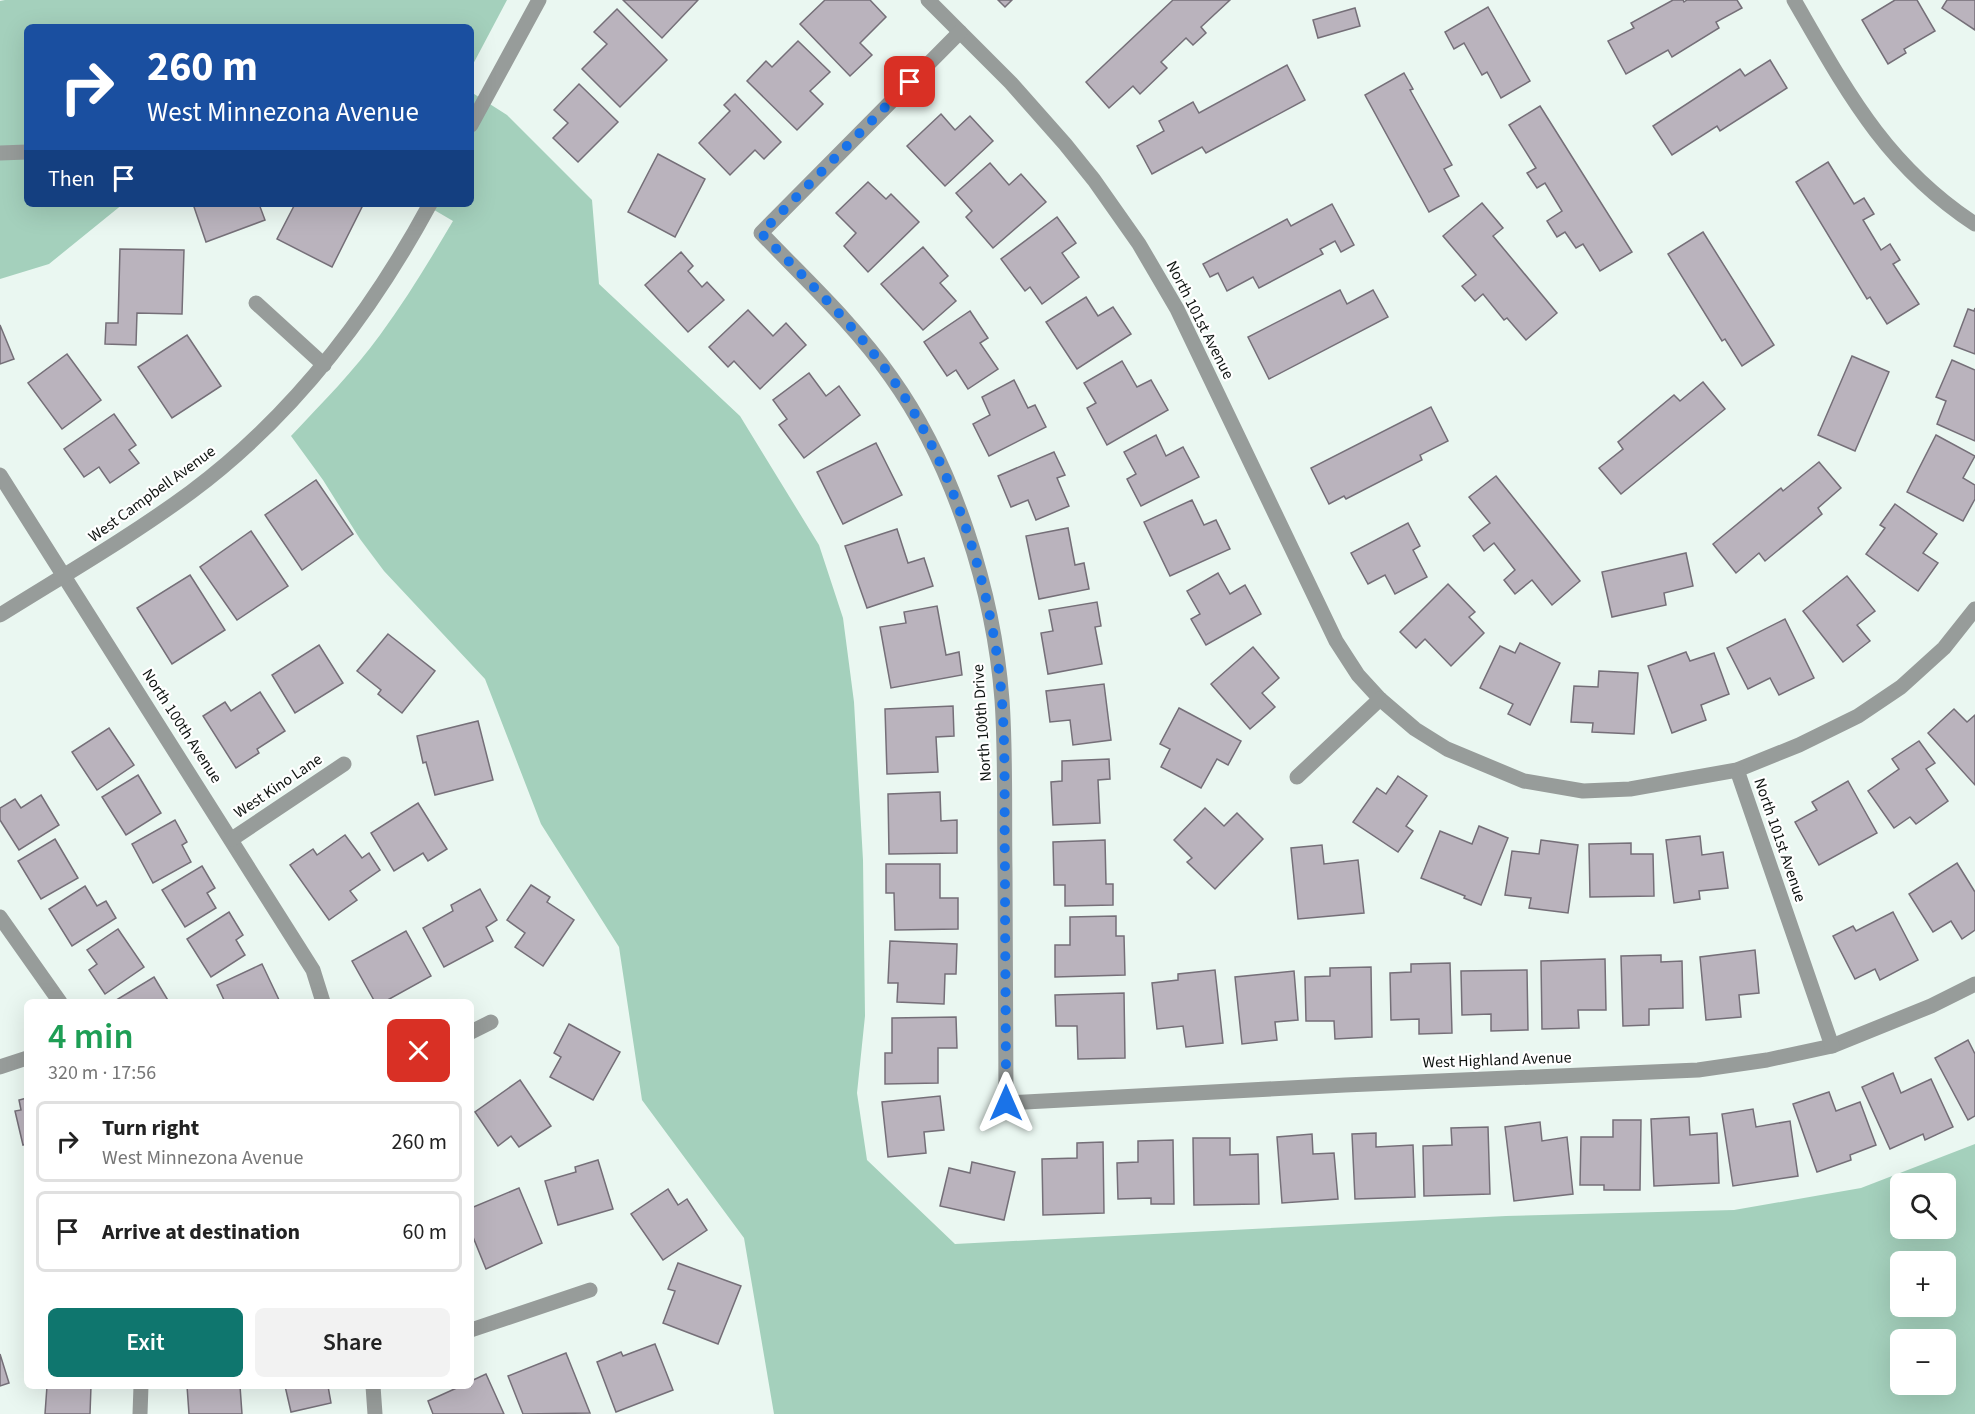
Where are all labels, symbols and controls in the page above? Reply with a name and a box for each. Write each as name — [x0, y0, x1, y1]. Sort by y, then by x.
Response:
text: 260 m — [147, 37, 258, 97]
icon: right — [48, 48, 126, 126]
pin — [884, 56, 935, 107]
icon: arrive — [893, 65, 926, 98]
text: West Minnezona Avenue — [147, 93, 419, 132]
icon: arrive — [107, 162, 140, 195]
text: Then — [48, 163, 95, 195]
street label: North 101st Avenue — [1161, 257, 1239, 383]
street label: West Campbell Avenue — [84, 440, 220, 548]
street label: North 100th Drive — [967, 663, 997, 782]
street label: North 100th Avenue — [137, 664, 227, 788]
street label: West Kino Lane — [230, 748, 326, 824]
street label: North 101st Avenue — [1748, 775, 1812, 905]
text: 4 min — [48, 1011, 134, 1062]
button: close — [387, 1019, 450, 1082]
street label: West Highland Avenue — [1422, 1046, 1572, 1074]
text: 320 m · 17:56 — [48, 1059, 156, 1087]
position arrow — [974, 1071, 1038, 1135]
text: Turn right — [102, 1112, 199, 1144]
icon: right — [51, 1125, 84, 1158]
text: 260 m — [392, 1126, 447, 1158]
text: West Minnezona Avenue — [102, 1144, 303, 1172]
map controls — [1890, 1173, 1956, 1395]
button: search — [1890, 1173, 1956, 1239]
icon: arrive — [51, 1215, 84, 1248]
text: Arrive at destination — [102, 1216, 300, 1248]
text: 60 m — [402, 1216, 447, 1248]
button: + — [1890, 1251, 1956, 1317]
button: Exit — [48, 1308, 243, 1377]
button: Share — [255, 1308, 450, 1377]
button: − — [1890, 1329, 1956, 1395]

